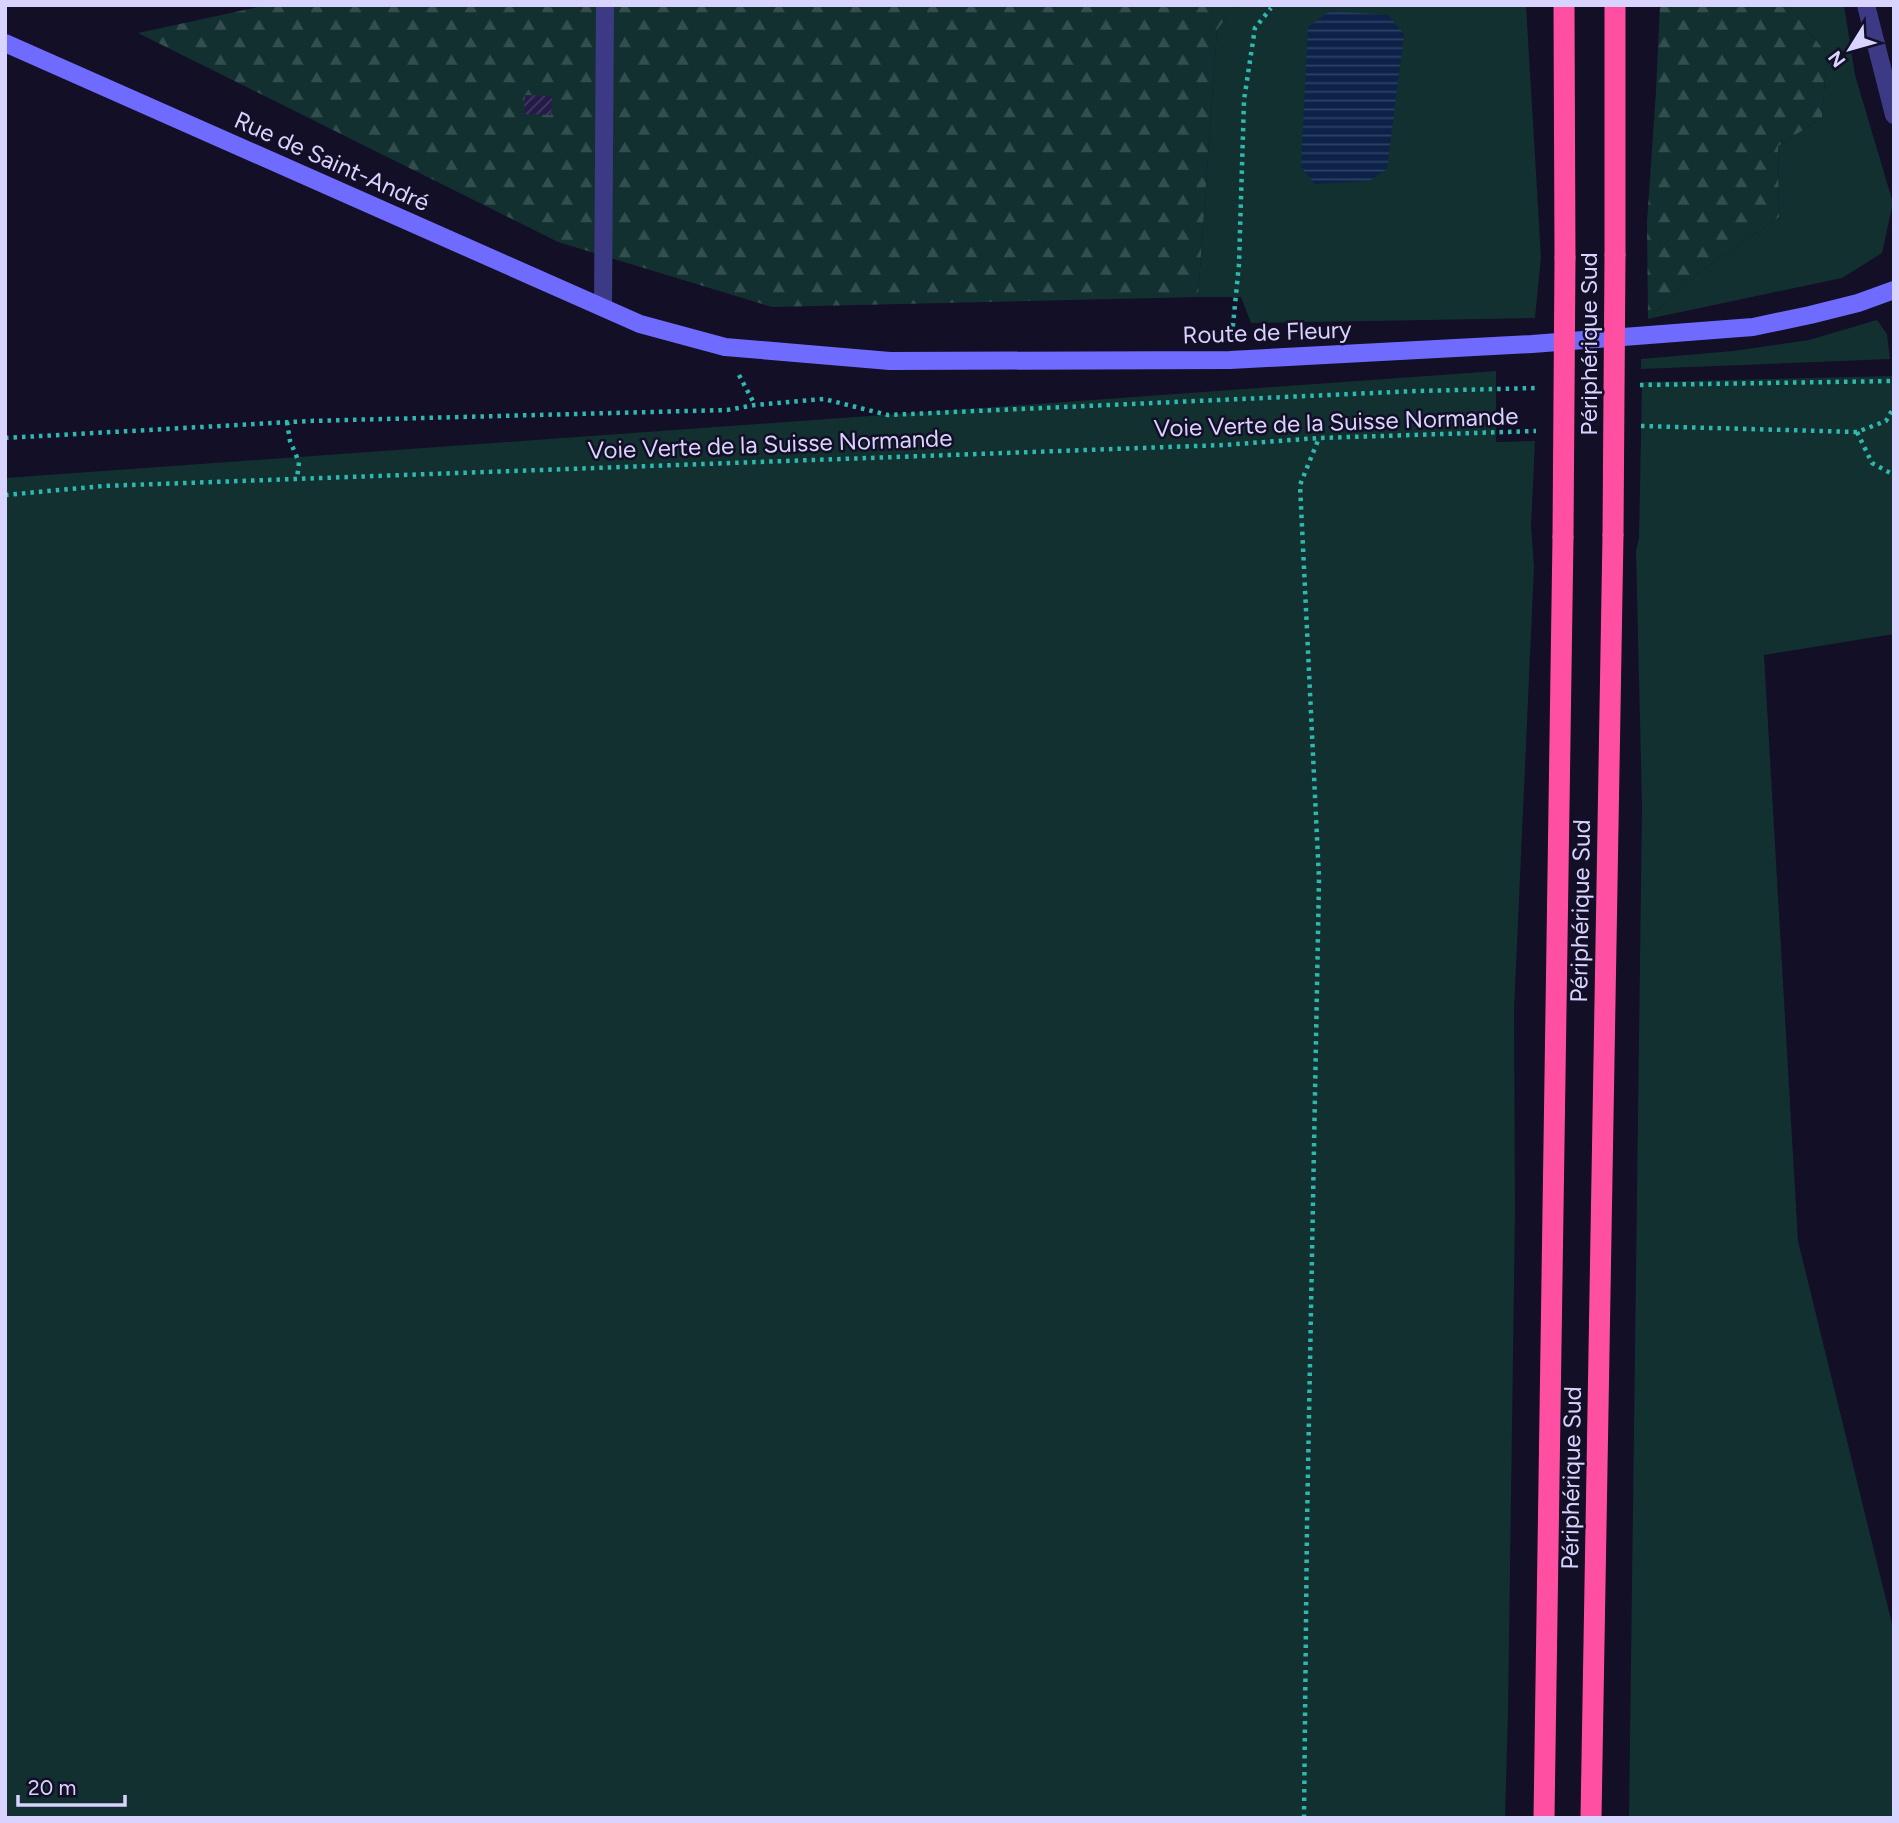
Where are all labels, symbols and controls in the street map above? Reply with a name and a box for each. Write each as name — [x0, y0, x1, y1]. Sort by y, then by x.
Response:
north arrow — [1815, 14, 1885, 84]
text: N — [1823, 46, 1850, 72]
street label: Rue de Saint-André — [230, 105, 434, 217]
street label: Périphérique Sud — [1574, 252, 1603, 436]
street label: Route de Fleury — [1182, 315, 1352, 349]
street label: Voie Verte de la Suisse Normande — [1153, 401, 1519, 443]
street label: Voie Verte de la Suisse Normande — [587, 423, 953, 465]
street label: Périphérique Sud — [1564, 819, 1596, 1003]
street label: Périphérique Sud — [1555, 1386, 1587, 1570]
scale bar — [18, 1764, 124, 1808]
text: 20 m — [28, 1775, 76, 1800]

